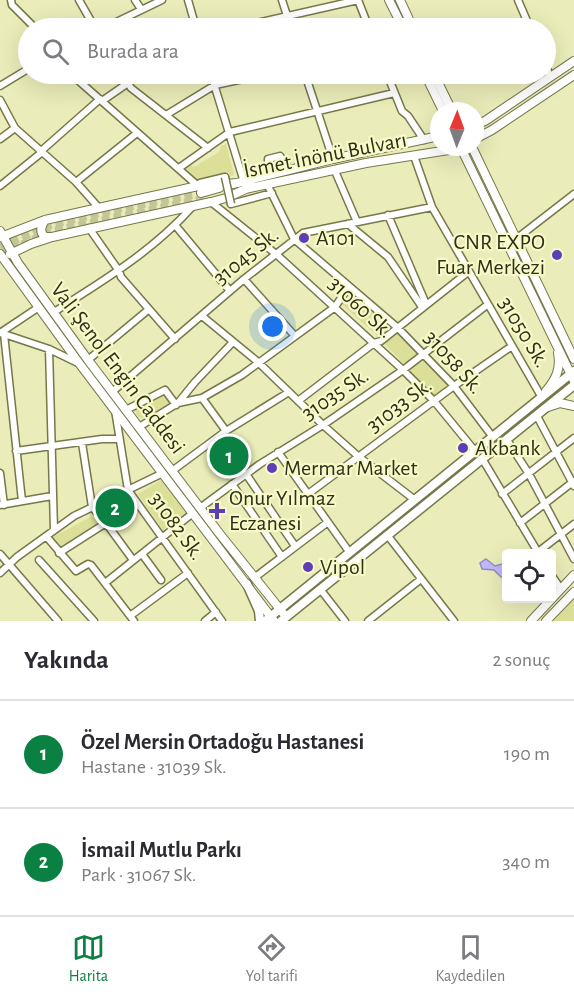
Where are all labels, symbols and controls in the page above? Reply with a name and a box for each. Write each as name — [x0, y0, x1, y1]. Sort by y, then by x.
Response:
search box — [18, 18, 556, 84]
icon: search — [39, 35, 72, 68]
text: Burada ara — [87, 40, 179, 62]
north arrow — [430, 102, 484, 156]
street label: İsmet İnönü Bulvarı — [242, 128, 408, 182]
street label: 31045 Sk. — [209, 223, 283, 289]
place label: A101 — [316, 227, 355, 249]
marker: A101 — [297, 231, 311, 245]
place label: CNR EXPO Fuar Merkezi — [436, 231, 545, 278]
marker: CNR EXPO Fuar Merkezi — [550, 248, 564, 262]
street label: 31060 Sk. — [325, 272, 397, 342]
street label: Vali Şenol Engin Caddesi — [47, 278, 189, 458]
street label: 31050 Sk. — [495, 293, 553, 371]
your location — [258, 312, 287, 341]
street label: 31058 Sk. — [420, 326, 488, 398]
street label: 31035 Sk. — [298, 364, 372, 424]
street label: 31033 Sk. — [362, 374, 436, 436]
pin: 1 — [210, 434, 248, 478]
place label: Akbank — [475, 437, 540, 459]
marker: Akbank — [456, 441, 470, 455]
place label: Mermar Market — [284, 457, 418, 479]
marker: Mermar Market — [265, 461, 279, 475]
pin: 2 — [96, 486, 134, 530]
place label: Onur Yılmaz Eczanesi — [229, 487, 335, 534]
street label: 31082 Sk. — [145, 488, 209, 564]
marker: Onur Yılmaz Eczanesi — [210, 504, 224, 518]
map controls — [502, 549, 556, 603]
button: locate — [502, 549, 556, 603]
place label: Vipol — [320, 556, 365, 578]
marker: Vipol — [301, 560, 315, 574]
text: Yakında — [24, 647, 109, 673]
text: 2 sonuç — [492, 650, 550, 670]
text: Özel Mersin Ortadoğu Hastanesi — [81, 731, 364, 753]
text: 1 — [40, 744, 47, 764]
text: 190 m — [504, 744, 550, 764]
text: Hastane · 31039 Sk. — [81, 757, 227, 777]
text: İsmail Mutlu Parkı — [81, 839, 242, 861]
text: 2 — [39, 852, 48, 872]
text: 340 m — [502, 852, 550, 872]
text: Park · 31067 Sk. — [81, 865, 196, 885]
tab: Harita — [69, 931, 108, 986]
tab: Yol tarifi — [246, 931, 298, 986]
tab: Kaydedilen — [435, 931, 505, 986]

